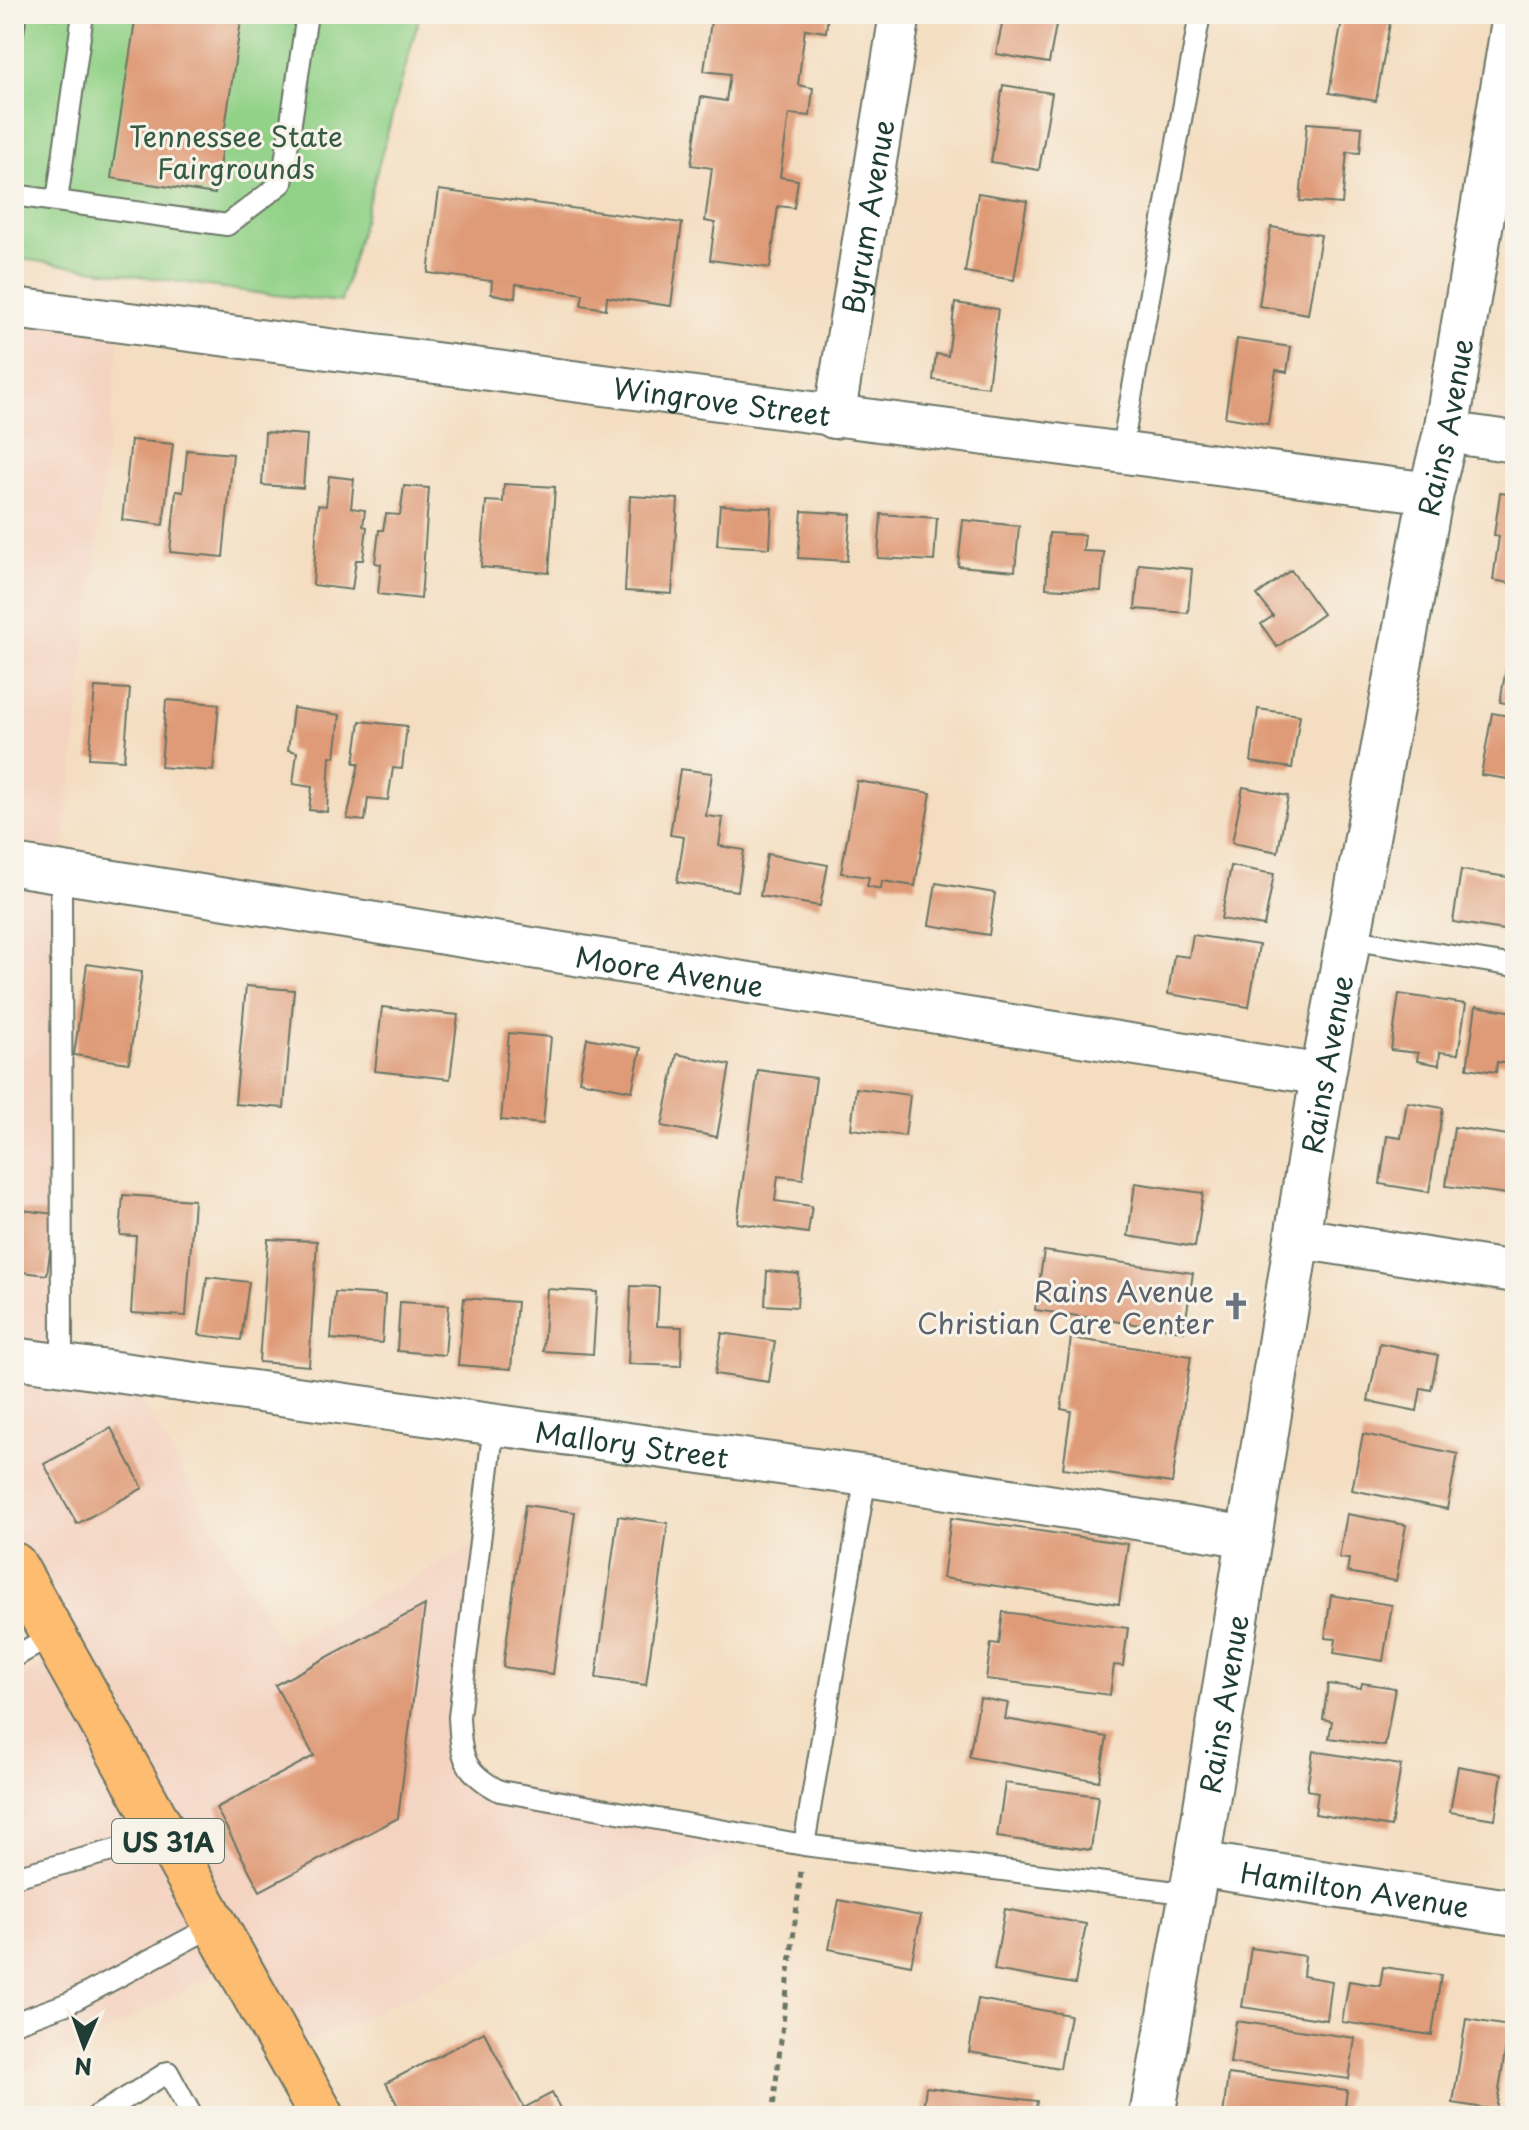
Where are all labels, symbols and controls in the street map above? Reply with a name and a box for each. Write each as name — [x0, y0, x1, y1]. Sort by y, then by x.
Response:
park label: Tennessee State Fairgrounds — [129, 114, 343, 189]
street label: Byrum Avenue — [830, 116, 904, 317]
street label: Rains Avenue — [1406, 335, 1483, 520]
street label: Wingrove Street — [611, 365, 833, 436]
street label: Moore Avenue — [572, 934, 767, 1006]
street label: Rains Avenue — [1289, 971, 1363, 1157]
place label: Rains Avenue Christian Care Center — [917, 1269, 1215, 1344]
church icon: Rains Avenue Christian Care Center — [1221, 1291, 1251, 1321]
street label: Mallory Street — [533, 1409, 731, 1478]
street label: Rains Avenue — [1187, 1611, 1258, 1797]
road number: US 31A — [112, 1819, 224, 1863]
street label: Hamilton Avenue — [1238, 1850, 1472, 1927]
north arrow — [44, 2006, 124, 2086]
text: N — [74, 2051, 93, 2084]

